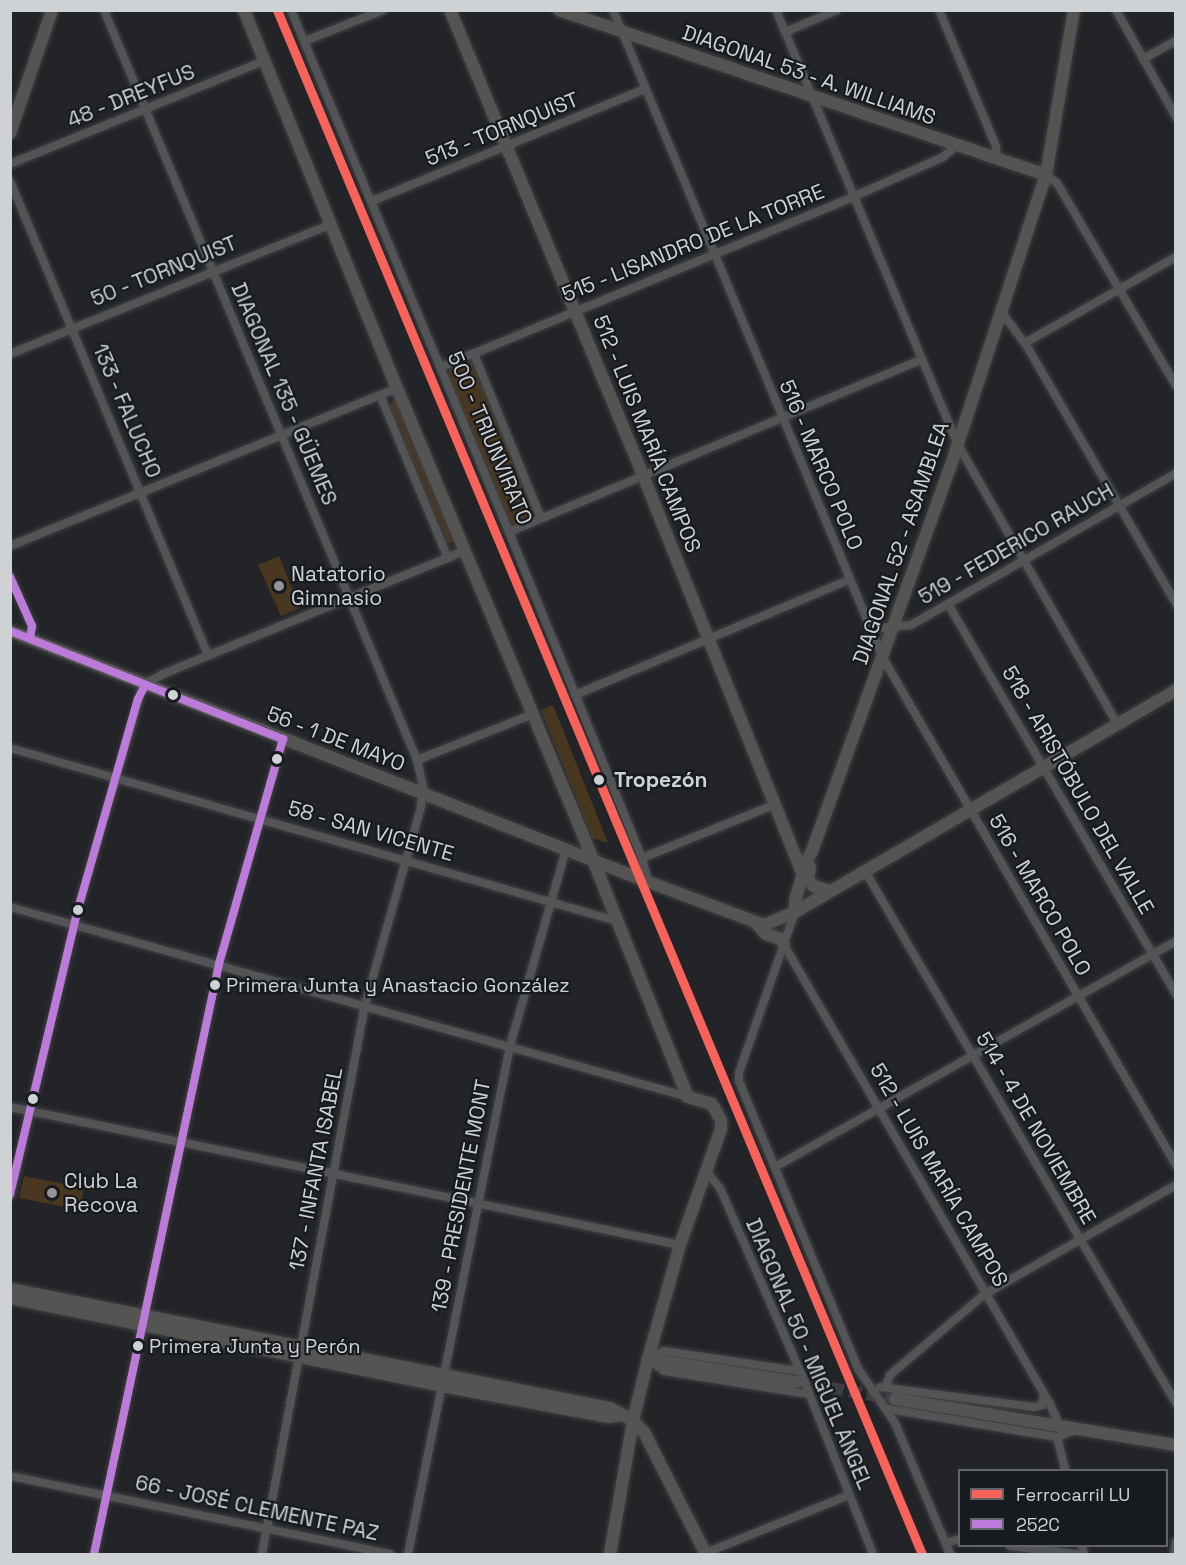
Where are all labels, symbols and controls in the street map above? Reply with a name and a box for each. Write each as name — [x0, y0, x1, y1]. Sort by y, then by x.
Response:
street label: DIAGONAL 53 - A. WILLIAMS — [678, 19, 940, 131]
street label: 48 - DREYFUS — [63, 59, 199, 133]
street label: 513 - TORNQUIST — [421, 86, 583, 172]
street label: 515 - LISANDRO DE LA TORRE — [557, 178, 829, 308]
street label: 50 - TORNQUIST — [86, 230, 242, 312]
street label: DIAGONAL 135 - GÜEMES — [225, 278, 343, 510]
street label: 512 - LUIS MARÍA CAMPOS — [588, 311, 706, 557]
street label: 133 - FALUCHO — [87, 340, 167, 482]
street label: 500 - TRIUNVIRATO — [442, 347, 538, 529]
street label: 516 - MARCO POLO — [774, 376, 868, 554]
street label: DIAGONAL 52 - ASAMBLEA — [847, 417, 955, 669]
street label: 519 - FEDERICO RAUCH — [914, 478, 1118, 610]
place label: Natatorio Gimnasio — [291, 561, 386, 611]
marker: Natatorio Gimnasio — [272, 579, 286, 593]
street label: 518 - ARISTÓBULO DEL VALLE — [996, 661, 1160, 919]
unlabelled marker — [167, 689, 179, 701]
street label: 56 - 1 DE MAYO — [263, 701, 409, 777]
unlabelled marker — [271, 753, 283, 765]
place label: Tropezón — [614, 767, 708, 793]
marker: Tropezón — [589, 770, 609, 790]
street label: 58 - SAN VICENTE — [284, 795, 458, 867]
street label: 516 - MARCO POLO — [983, 809, 1097, 981]
unlabelled marker — [72, 904, 84, 916]
place label: Primera Junta y Anastacio González — [226, 973, 570, 997]
marker: Primera Junta y Anastacio González — [209, 979, 221, 991]
street label: 514 - 4 DE NOVIEMBRE — [970, 1027, 1102, 1229]
street label: 512 - LUIS MARÍA CAMPOS — [864, 1058, 1014, 1292]
street label: 137 - INFANTA ISABEL — [284, 1064, 348, 1274]
street label: 139 - PRESIDENTE MONT — [426, 1077, 496, 1315]
unlabelled marker — [27, 1093, 39, 1105]
place label: Club La Recova — [64, 1168, 138, 1218]
marker: Club La Recova — [45, 1186, 59, 1200]
street label: DIAGONAL 50 - MIGUEL ÁNGEL — [740, 1214, 878, 1494]
place label: Primera Junta y Perón — [149, 1334, 360, 1358]
marker: Primera Junta y Perón — [132, 1340, 144, 1352]
legend — [958, 1469, 1168, 1547]
street label: 66 - JOSÉ CLEMENTE PAZ — [132, 1470, 382, 1546]
text: Ferrocarril LU — [1016, 1483, 1130, 1506]
text: 252C — [1016, 1513, 1060, 1536]

